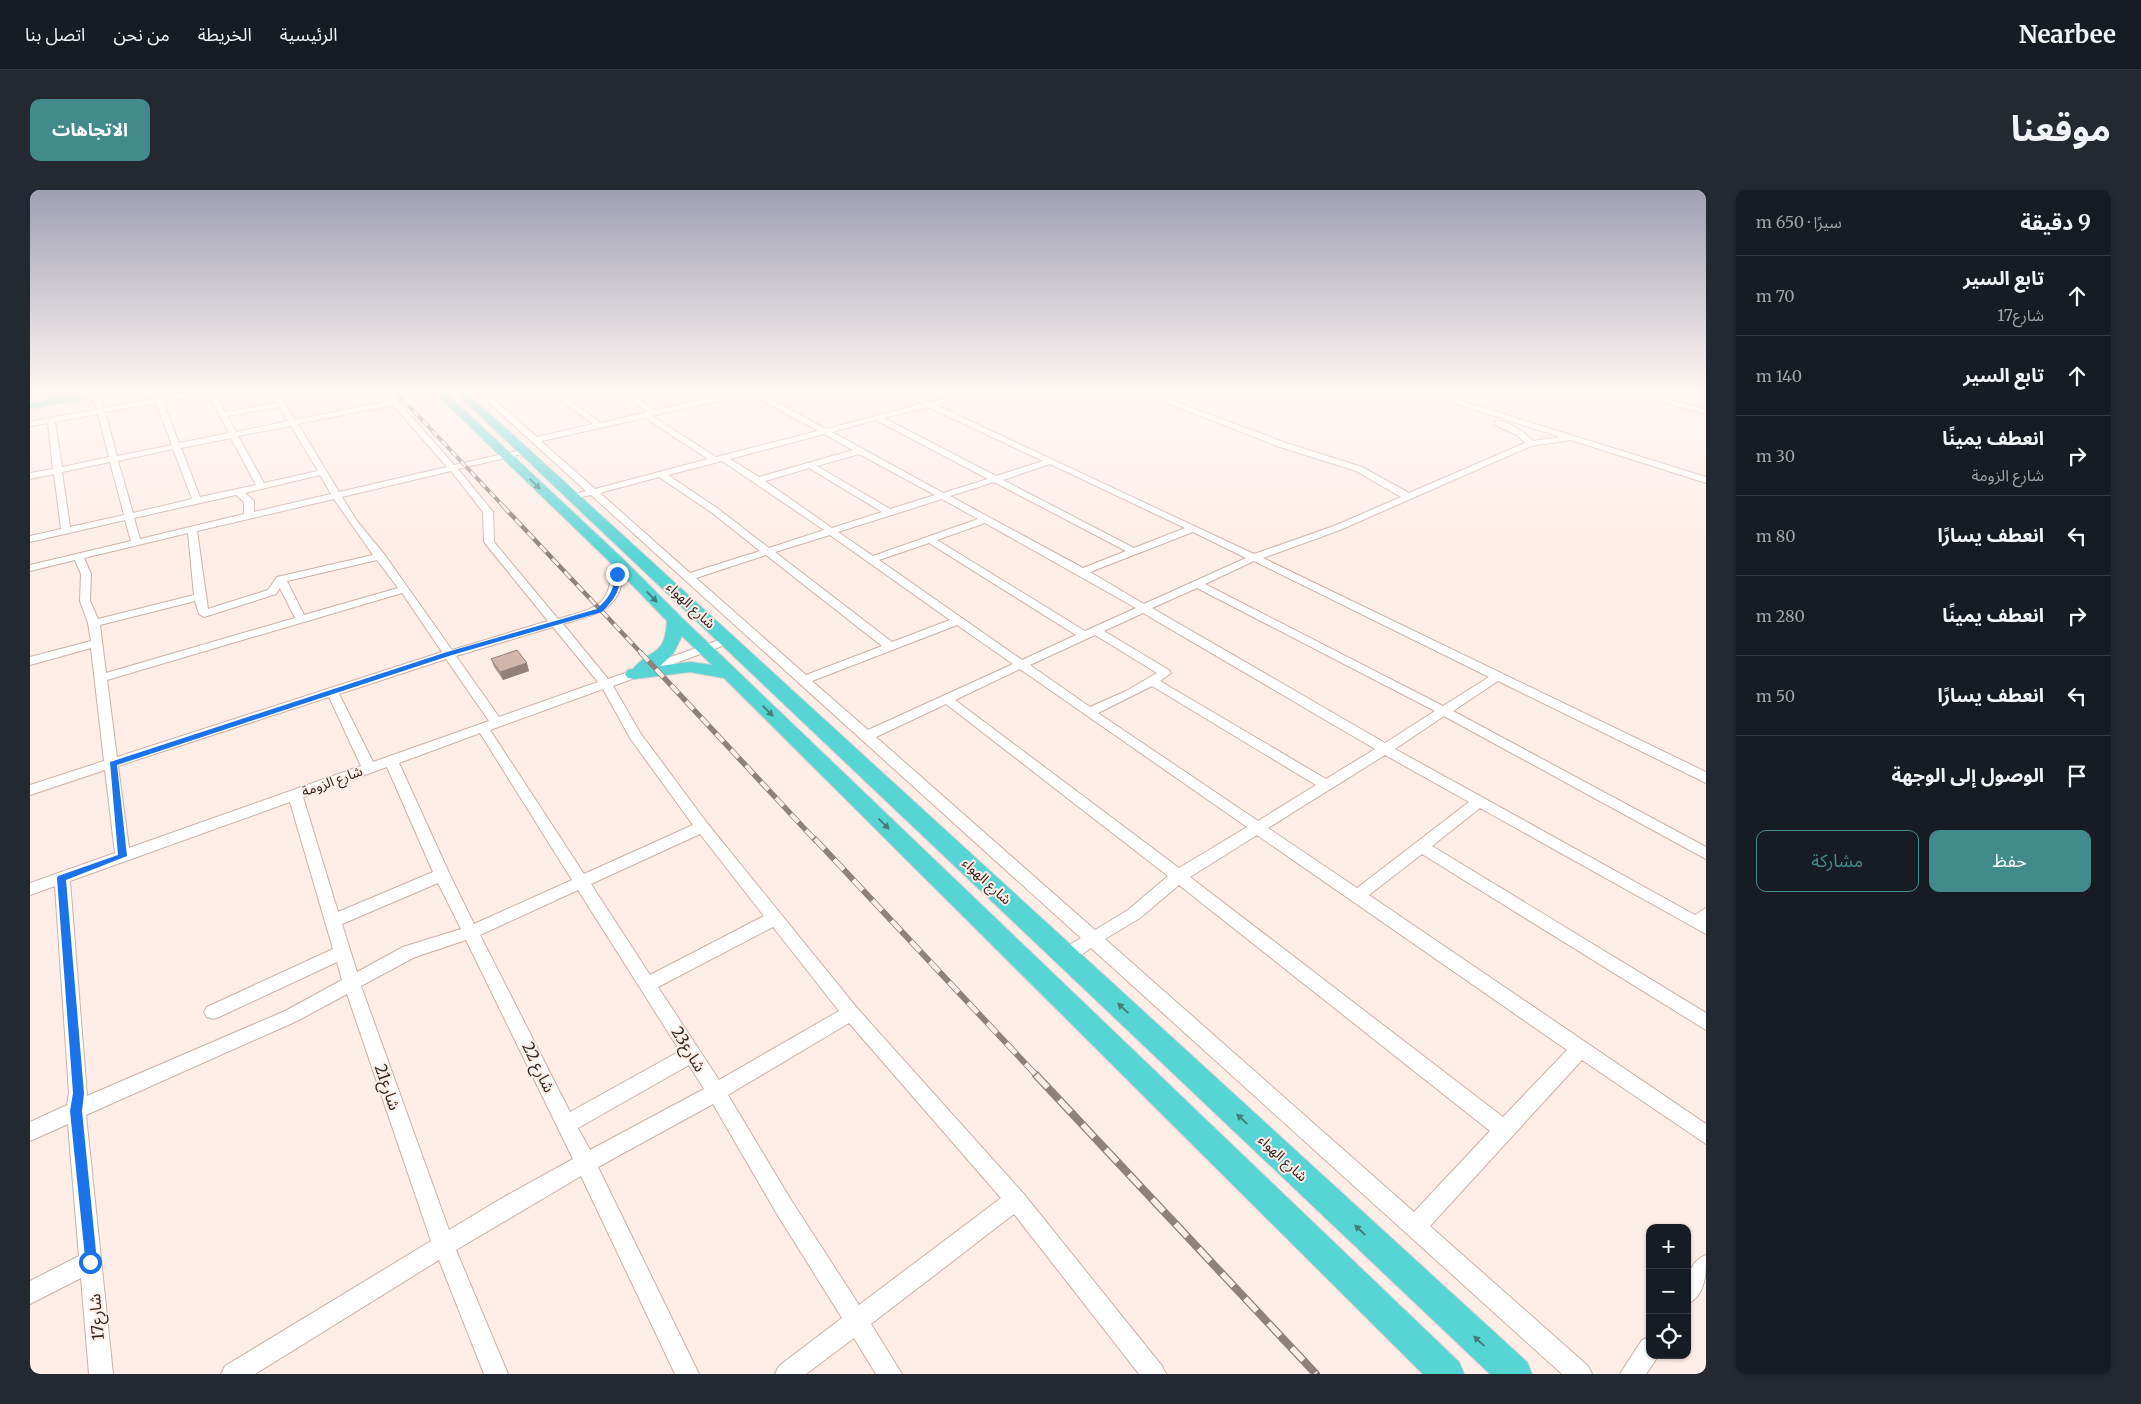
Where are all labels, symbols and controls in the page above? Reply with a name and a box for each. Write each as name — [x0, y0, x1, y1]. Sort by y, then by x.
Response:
text: Nearbee — [2019, 19, 2116, 50]
text: اتصل بنا — [25, 23, 85, 46]
text: من نحن — [113, 23, 170, 46]
text: الخريطة — [198, 23, 252, 46]
text: الرئيسية — [280, 23, 338, 46]
button: الاتجاهات — [30, 99, 150, 161]
text: موقعنا — [2011, 107, 2111, 151]
text: 9 دقيقة — [2020, 209, 2091, 236]
text: سيرًا · 650 m — [1756, 212, 1842, 232]
text: تابع السير — [1963, 266, 2044, 290]
icon: ahead — [2063, 282, 2091, 310]
text: 70 m — [1756, 286, 1795, 306]
text: شارع17 — [1997, 305, 2044, 325]
icon: ahead — [2063, 362, 2091, 390]
text: تابع السير — [1963, 363, 2044, 387]
text: 140 m — [1756, 366, 1802, 386]
text: انعطف يمينًا — [1942, 426, 2044, 450]
icon: right — [2063, 442, 2091, 470]
text: 30 m — [1756, 446, 1795, 466]
text: شارع الزومة — [1971, 465, 2044, 485]
one-way arrow — [529, 478, 541, 490]
icon: left — [2063, 522, 2091, 550]
text: انعطف يسارًا — [1937, 523, 2044, 547]
text: 80 m — [1756, 526, 1796, 546]
route end — [606, 563, 629, 586]
street label: شارع الهواء — [661, 578, 719, 634]
one-way arrow — [646, 591, 658, 603]
icon: right — [2063, 602, 2091, 630]
text: انعطف يمينًا — [1942, 603, 2044, 627]
text: 280 m — [1756, 606, 1805, 626]
icon: left — [2063, 682, 2091, 710]
text: انعطف يسارًا — [1937, 683, 2044, 707]
text: 50 m — [1756, 686, 1795, 706]
one-way arrow — [762, 704, 774, 716]
street label: شارع الزومة — [299, 762, 366, 802]
icon: arrive — [2063, 762, 2091, 790]
text: الوصول إلى الوجهة — [1892, 763, 2044, 787]
one-way arrow — [878, 818, 890, 830]
button: مشاركة — [1756, 830, 1919, 892]
button: حفظ — [1929, 830, 2091, 892]
street label: شارع الهواء — [957, 854, 1015, 910]
one-way arrow — [1117, 1002, 1129, 1014]
street label: شارع23 — [665, 1023, 711, 1077]
street label: شارع 22 — [516, 1038, 560, 1097]
street label: شارع21 — [368, 1061, 405, 1114]
one-way arrow — [1236, 1113, 1248, 1125]
street label: شارع الهواء — [1253, 1131, 1311, 1187]
one-way arrow — [1355, 1224, 1367, 1236]
map controls — [1646, 1224, 1691, 1359]
button: + — [1646, 1224, 1691, 1269]
route start — [79, 1251, 102, 1274]
button: − — [1646, 1269, 1691, 1314]
street label: شارع17 — [84, 1293, 111, 1341]
button: locate — [1646, 1314, 1691, 1359]
one-way arrow — [1474, 1335, 1486, 1347]

